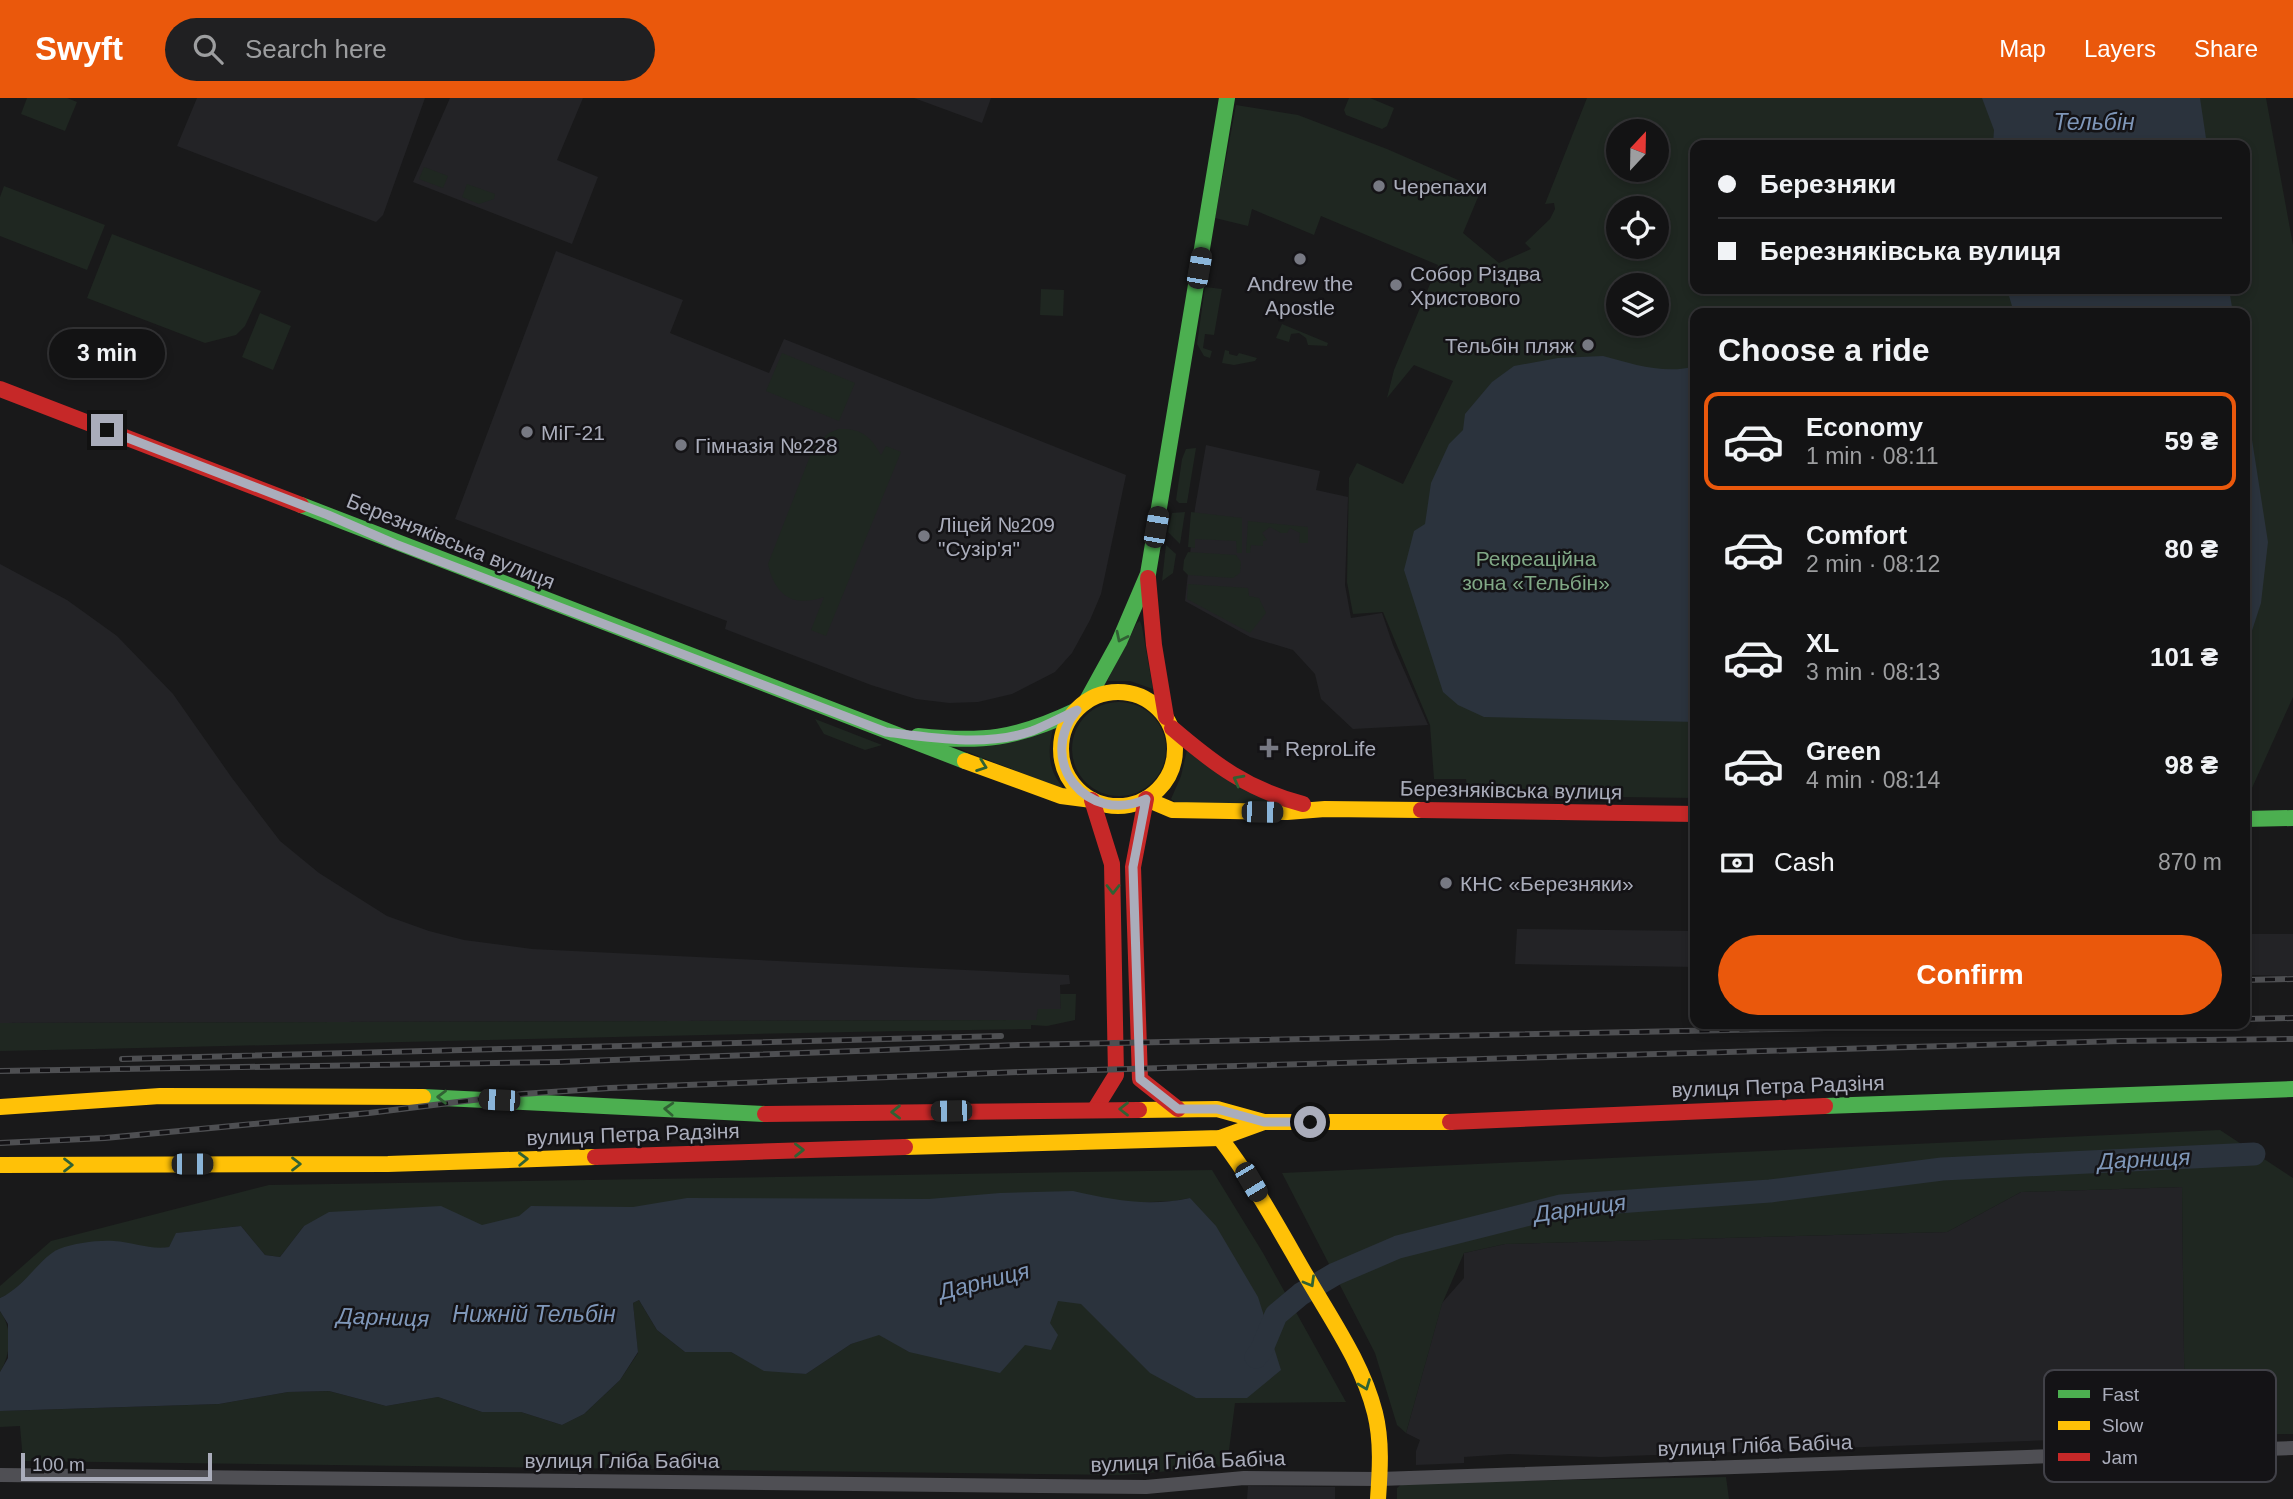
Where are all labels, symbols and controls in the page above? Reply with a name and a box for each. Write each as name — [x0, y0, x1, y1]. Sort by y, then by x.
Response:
search box — [165, 18, 655, 81]
text: Swyft — [35, 30, 123, 67]
icon: search — [189, 30, 227, 68]
text: Search here — [245, 34, 387, 64]
text: Map — [1999, 35, 2046, 62]
text: Layers — [2084, 35, 2156, 62]
text: Share — [2194, 35, 2258, 62]
water label: Тельбін — [2053, 109, 2135, 135]
north arrow — [1606, 119, 1670, 182]
map controls — [1606, 119, 1669, 336]
text: Березняки — [1760, 169, 1896, 199]
place label: Черепахи — [1393, 175, 1487, 198]
marker: Черепахи — [1371, 178, 1387, 194]
button: locate — [1606, 196, 1669, 259]
text: Березняківська вулиця — [1760, 236, 2061, 266]
car — [1186, 245, 1213, 291]
marker: Andrew the Apostle — [1292, 251, 1308, 267]
place label: Собор Різдва Христового — [1410, 262, 1541, 309]
place label: Andrew the Apostle — [1247, 272, 1353, 319]
button: layers — [1606, 273, 1669, 336]
marker: Собор Різдва Христового — [1388, 277, 1404, 293]
callout: 3 min — [49, 328, 165, 378]
text: Choose a ride — [1718, 332, 1930, 368]
place label: Тельбін пляж — [1445, 334, 1574, 357]
marker: Тельбін пляж — [1580, 337, 1596, 353]
text: 3 min — [77, 340, 137, 366]
icon: car — [1722, 410, 1785, 473]
text: Economy — [1806, 412, 1923, 442]
route end — [91, 414, 123, 446]
place label: МіГ-21 — [541, 421, 605, 444]
marker: МіГ-21 — [519, 424, 535, 440]
text: 59 ₴ — [2165, 426, 2218, 456]
place label: Гімназія №228 — [695, 434, 838, 457]
marker: Гімназія №228 — [673, 437, 689, 453]
text: 1 min · 08:11 — [1806, 443, 1939, 469]
street label: Березняківська вулиця — [344, 489, 558, 593]
car — [1143, 504, 1170, 550]
place label: Ліцей №209 "Сузір'я" — [938, 513, 1055, 560]
icon: car — [1722, 518, 1785, 581]
text: Comfort — [1806, 520, 1907, 550]
marker: Ліцей №209 "Сузір'я" — [916, 528, 932, 544]
text: 80 ₴ — [2165, 534, 2218, 564]
park label: Рекреаційна зона «Тельбін» — [1462, 547, 1610, 594]
text: 2 min · 08:12 — [1806, 551, 1940, 577]
icon: car — [1722, 626, 1785, 689]
text: XL — [1806, 628, 1839, 658]
one-way arrow — [1115, 630, 1129, 642]
text: 101 ₴ — [2150, 642, 2218, 672]
text: 3 min · 08:13 — [1806, 659, 1940, 685]
icon: car — [1722, 734, 1785, 797]
text: Green — [1806, 736, 1881, 766]
place label: ReproLife — [1285, 737, 1376, 760]
marker: ReproLife — [1259, 738, 1279, 758]
text: 98 ₴ — [2165, 750, 2218, 780]
one-way arrow — [976, 758, 988, 772]
text: 4 min · 08:14 — [1806, 767, 1940, 793]
one-way arrow — [1232, 774, 1245, 788]
street label: Березняківська вулиця — [1400, 777, 1622, 803]
car — [1241, 801, 1284, 823]
icon: cash — [1718, 844, 1756, 882]
text: Cash — [1774, 847, 1835, 877]
text: 870 m — [2158, 849, 2222, 875]
place label: КНС «Березняки» — [1460, 872, 1634, 895]
marker: КНС «Березняки» — [1438, 875, 1454, 891]
one-way arrow — [1105, 884, 1121, 895]
button: Confirm — [1718, 935, 2222, 1015]
street label: вулиця Петра Радзіня — [1671, 1071, 1885, 1101]
car — [478, 1088, 521, 1112]
one-way arrow — [436, 1089, 446, 1105]
car — [930, 1100, 973, 1122]
one-way arrow — [663, 1101, 674, 1116]
one-way arrow — [1118, 1101, 1128, 1117]
one-way arrow — [890, 1104, 901, 1119]
route start — [1294, 1106, 1326, 1138]
street label: вулиця Петра Радзіня — [526, 1119, 740, 1149]
one-way arrow — [794, 1142, 805, 1157]
water label: Дарниця — [2094, 1144, 2191, 1175]
one-way arrow — [518, 1152, 529, 1167]
car — [172, 1154, 214, 1175]
one-way arrow — [291, 1156, 301, 1172]
one-way arrow — [63, 1157, 74, 1173]
car — [1232, 1159, 1271, 1205]
water label: Дарниця — [1529, 1189, 1628, 1228]
water label: Дарниця — [933, 1257, 1032, 1306]
one-way arrow — [1302, 1275, 1315, 1288]
water label: Нижній Тельбін — [452, 1301, 616, 1327]
water label: Дарниця — [333, 1302, 430, 1332]
legend — [2044, 1370, 2276, 1482]
one-way arrow — [1357, 1378, 1371, 1390]
text: Fast — [2102, 1384, 2140, 1405]
text: Slow — [2102, 1415, 2143, 1436]
street label: вулиця Гліба Бабіча — [1657, 1430, 1853, 1460]
street label: вулиця Гліба Бабіча — [1090, 1446, 1286, 1476]
text: Jam — [2102, 1447, 2138, 1468]
street label: вулиця Гліба Бабіча — [525, 1449, 720, 1472]
scale bar — [21, 1450, 212, 1482]
text: 100 m — [32, 1454, 85, 1475]

